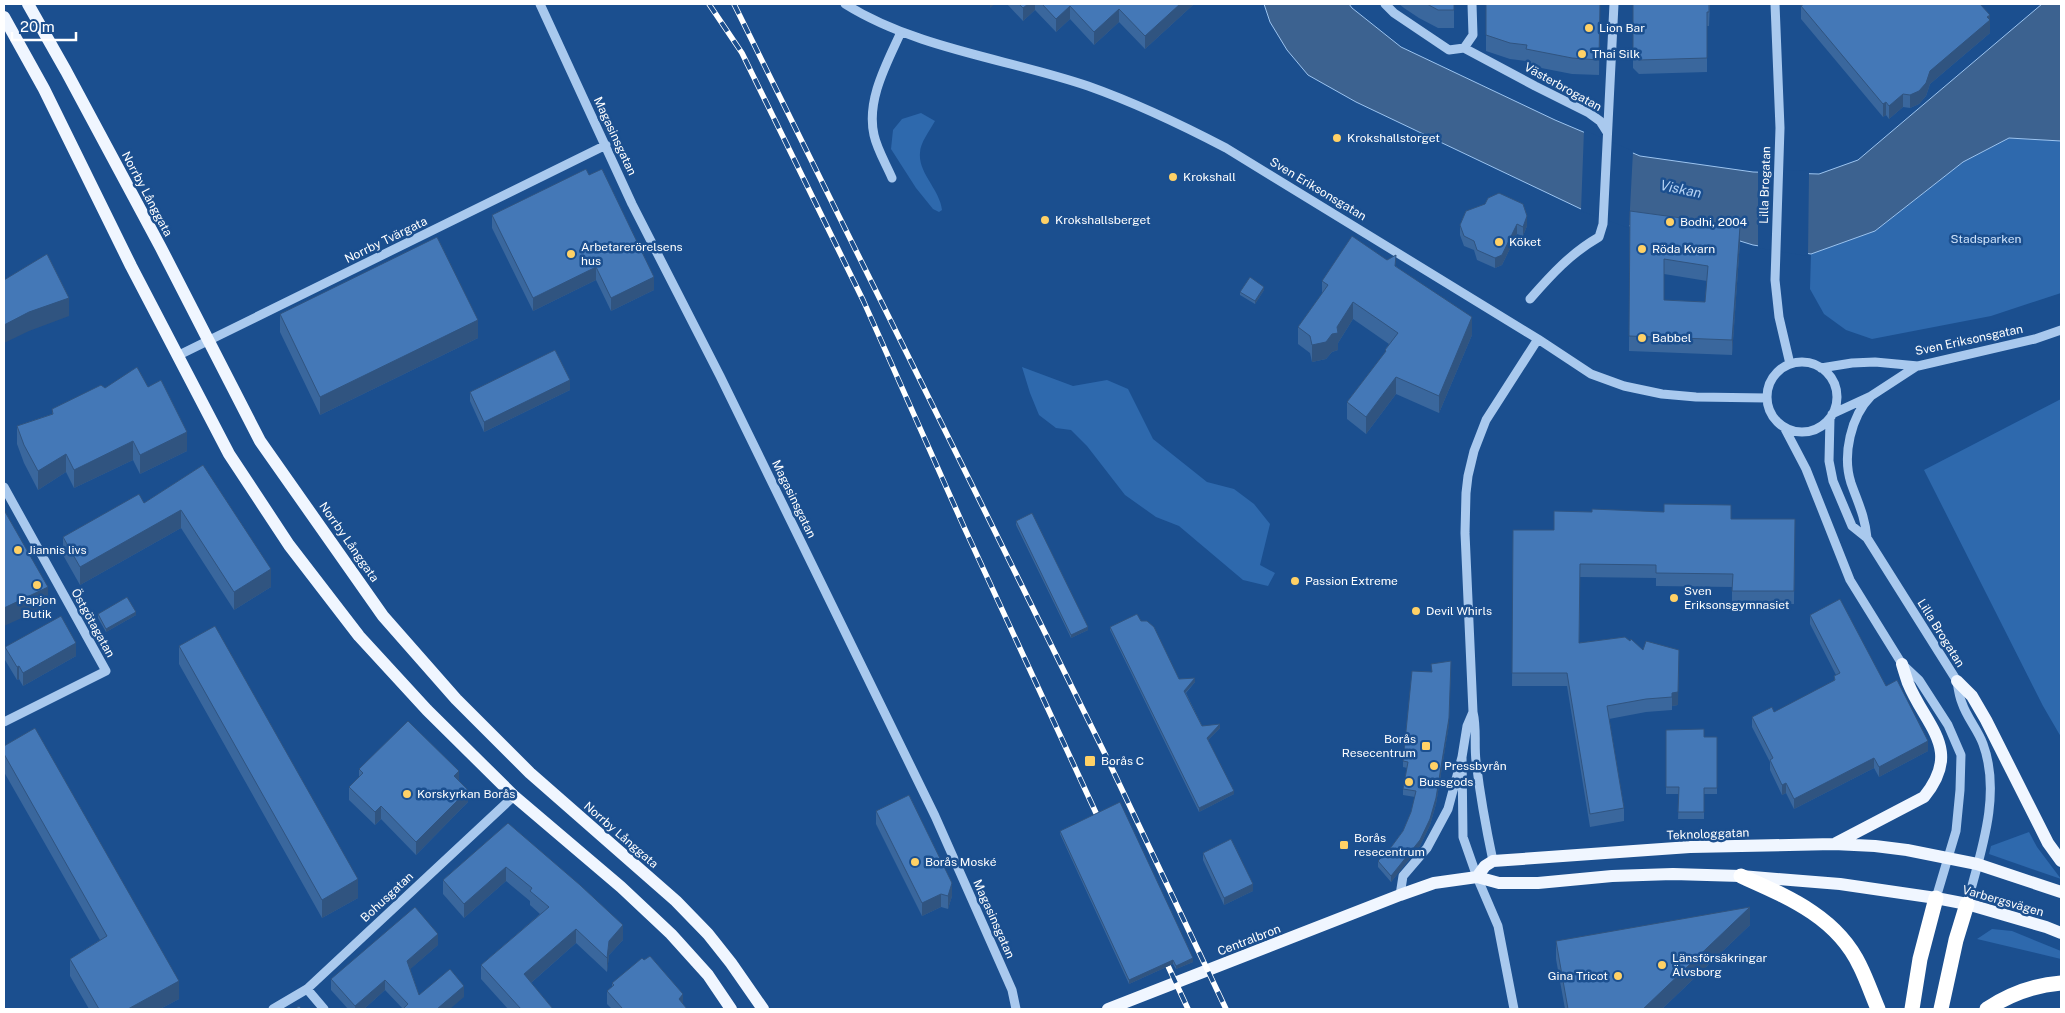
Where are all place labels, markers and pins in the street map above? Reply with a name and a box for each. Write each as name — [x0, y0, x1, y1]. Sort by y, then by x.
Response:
place label: Lion Bar — [1599, 21, 1645, 35]
marker: Lion Bar — [1583, 22, 1595, 34]
place label: Thai Silk — [1592, 47, 1640, 61]
marker: Thai Silk — [1576, 48, 1588, 60]
place label: Krokshallstorget — [1347, 131, 1440, 145]
marker: Krokshallstorget — [1331, 132, 1343, 144]
place label: Krokshall — [1183, 170, 1236, 184]
marker: Krokshall — [1167, 171, 1179, 183]
place label: Krokshallsberget — [1055, 213, 1151, 227]
marker: Krokshallsberget — [1039, 214, 1051, 226]
place label: Bodhi, 2004 — [1680, 215, 1747, 229]
marker: Bodhi, 2004 — [1664, 216, 1676, 228]
place label: Köket — [1509, 235, 1542, 249]
marker: Köket — [1493, 236, 1505, 248]
place label: Arbetarerörelsens hus — [581, 240, 683, 268]
place label: Röda Kvarn — [1652, 242, 1715, 256]
marker: Röda Kvarn — [1636, 243, 1648, 255]
marker: Arbetarerörelsens hus — [565, 248, 577, 260]
place label: Babbel — [1652, 331, 1692, 345]
marker: Babbel — [1636, 332, 1648, 344]
place label: Jiannis livs — [28, 543, 87, 557]
marker: Jiannis livs — [12, 544, 24, 556]
place label: Passion Extreme — [1305, 574, 1398, 588]
marker: Passion Extreme — [1289, 575, 1301, 587]
marker: Papjon Butik — [31, 579, 43, 591]
place label: Sven Eriksonsgymnasiet — [1684, 584, 1790, 612]
marker: Sven Eriksonsgymnasiet — [1668, 592, 1680, 604]
place label: Papjon Butik — [18, 593, 56, 621]
place label: Devil Whirls — [1426, 604, 1492, 618]
marker: Devil Whirls — [1410, 605, 1422, 617]
place label: Borås Resecentrum — [1342, 732, 1416, 760]
marker: Borås Resecentrum — [1420, 740, 1432, 752]
marker: Borås C — [1083, 754, 1097, 768]
place label: Borås C — [1101, 754, 1144, 768]
place label: Pressbyrån — [1444, 759, 1507, 773]
marker: Pressbyrån — [1428, 760, 1440, 772]
place label: Bussgods — [1419, 775, 1473, 789]
marker: Bussgods — [1403, 776, 1415, 788]
place label: Korskyrkan Borås — [417, 787, 515, 801]
marker: Korskyrkan Borås — [401, 788, 413, 800]
place label: Borås resecentrum — [1354, 831, 1425, 859]
marker: Borås resecentrum — [1338, 839, 1350, 851]
place label: Borås Moské — [925, 855, 997, 869]
marker: Borås Moské — [909, 856, 921, 868]
place label: Länsförsäkringar Älvsborg — [1672, 951, 1767, 979]
marker: Länsförsäkringar Älvsborg — [1656, 959, 1668, 971]
place label: Gina Tricot — [1548, 969, 1608, 983]
marker: Gina Tricot — [1612, 970, 1624, 982]

